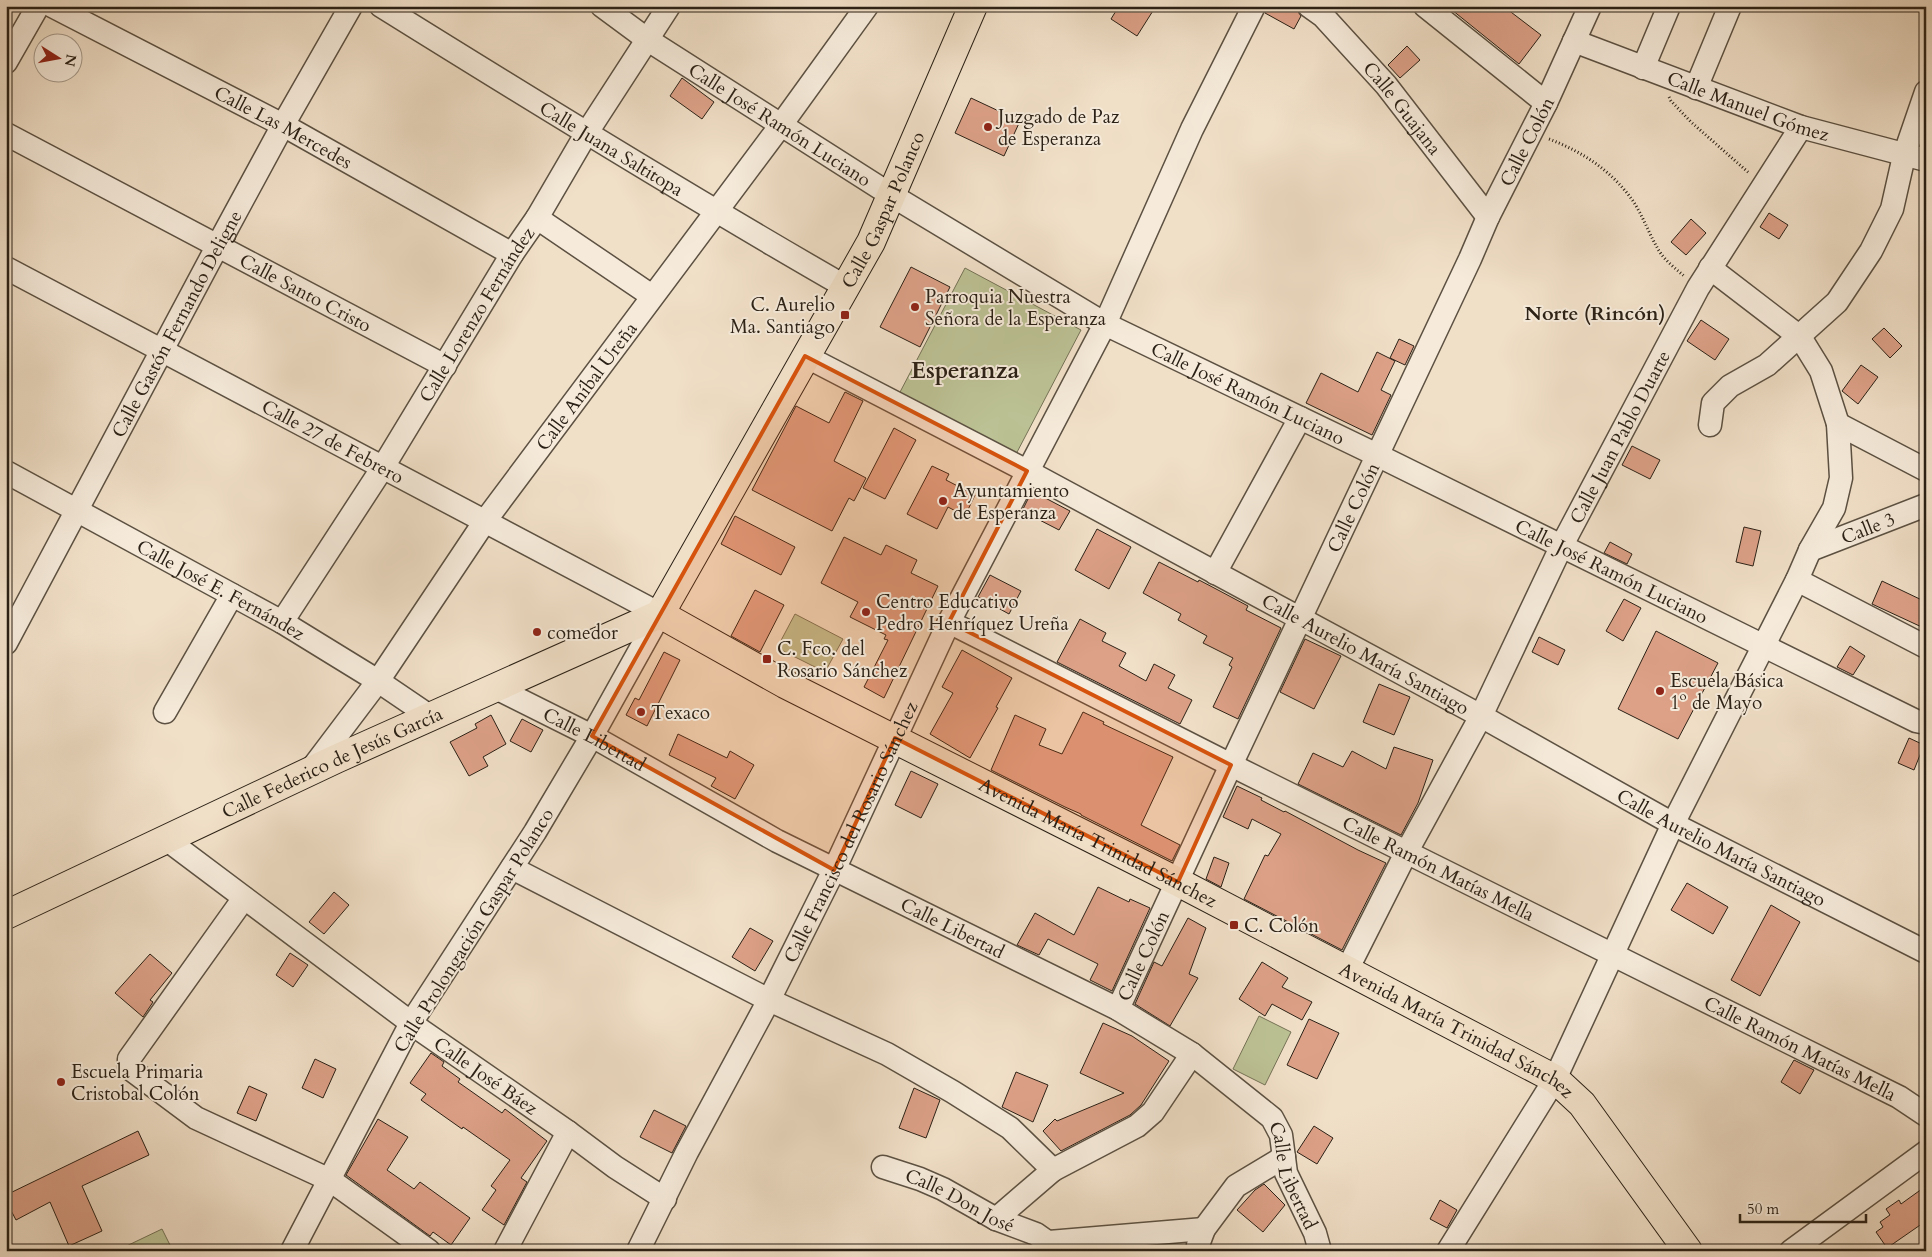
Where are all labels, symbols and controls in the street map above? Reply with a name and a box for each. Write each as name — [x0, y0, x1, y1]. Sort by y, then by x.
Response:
north arrow — [32, 32, 82, 82]
text: N — [60, 53, 81, 68]
street label: Calle Guajana — [1357, 56, 1447, 161]
street label: Calle José Ramón Luciano — [683, 57, 876, 193]
street label: Calle Manuel Gómez — [1663, 65, 1832, 148]
street label: Calle Las Mercedes — [209, 80, 357, 175]
street label: Calle Colón — [1494, 93, 1561, 191]
street label: Calle Juana Saltitopa — [534, 95, 688, 203]
place label: Juzgado de Paz de Esperanza — [995, 104, 1120, 152]
marker: Juzgado de Paz de Esperanza — [982, 121, 994, 133]
street label: Calle Gaspar Polanco — [835, 127, 931, 293]
street label: Calle Gastón Fernando Deligne — [106, 206, 248, 442]
street label: Calle Lorenzo Fernández — [413, 221, 541, 407]
street label: Calle Santo Cristo — [235, 248, 376, 339]
place label: Parroquia Nuestra Señora de la Esperanza — [925, 284, 1106, 332]
place label: C. Aurelio Ma. Santiago — [730, 292, 835, 340]
district label: Norte (Rincón) — [1525, 300, 1665, 327]
marker: Parroquia Nuestra Señora de la Esperanza — [909, 301, 921, 313]
marker: C. Aurelio Ma. Santiago — [839, 309, 851, 321]
street label: Calle Aníbal Ureña — [530, 317, 643, 456]
street label: Calle José Ramón Luciano — [1146, 336, 1349, 451]
street label: Calle Juan Pablo Duarte — [1564, 346, 1677, 528]
district label: Esperanza — [911, 354, 1019, 387]
street label: Calle 27 de Febrero — [257, 394, 408, 490]
street label: Calle Colón — [1321, 458, 1386, 557]
place label: Ayuntamiento de Esperanza — [953, 478, 1069, 526]
marker: Ayuntamiento de Esperanza — [937, 495, 949, 507]
street label: Calle 3 — [1837, 506, 1899, 551]
street label: Calle José Ramón Luciano — [1511, 513, 1712, 630]
street label: Calle José E. Fernández — [132, 534, 310, 647]
street label: Calle Aurelio María Santiago — [1257, 588, 1474, 721]
place label: Centro Educativo Pedro Henríquez Ureña — [876, 589, 1069, 637]
marker: Centro Educativo Pedro Henríquez Ureña — [860, 606, 872, 618]
place label: comedor — [547, 620, 618, 646]
marker: comedor — [531, 626, 543, 638]
place label: C. Fco. del Rosario Sánchez — [777, 636, 908, 684]
marker: C. Fco. del Rosario Sánchez — [761, 653, 773, 665]
place label: Escuela Básica 1º de Mayo — [1670, 668, 1784, 716]
marker: Escuela Básica 1º de Mayo — [1654, 685, 1666, 697]
street label: Calle Francisco del Rosario Sánchez — [778, 697, 925, 967]
place label: Texaco — [651, 700, 710, 726]
street label: Calle Federico de Jesús García — [218, 701, 447, 825]
street label: Calle Libertad — [538, 702, 650, 778]
marker: Texaco — [635, 706, 647, 718]
street label: Avenida María Trinidad Sánchez — [974, 772, 1222, 914]
street label: Calle Aurelio María Santiago — [1612, 783, 1830, 913]
street label: Calle Prolongación Gaspar Polanco — [388, 803, 560, 1058]
street label: Calle Ramón Matías Mella — [1338, 810, 1539, 928]
street label: Calle Libertad — [896, 892, 1009, 965]
street label: Calle Colón — [1112, 906, 1176, 1005]
place label: C. Colón — [1244, 913, 1319, 939]
marker: C. Colón — [1228, 919, 1240, 931]
street label: Avenida María Trinidad Sánchez — [1334, 956, 1580, 1105]
street label: Calle Ramón Matías Mella — [1699, 990, 1900, 1108]
street label: Calle José Báez — [428, 1031, 543, 1122]
place label: Escuela Primaria Cristobal Colón — [71, 1059, 203, 1107]
marker: Escuela Primaria Cristobal Colón — [55, 1076, 67, 1088]
street label: Calle Libertad — [1262, 1117, 1323, 1234]
street label: Calle Don José — [902, 1163, 1018, 1239]
scale bar — [1740, 1192, 1866, 1224]
text: 50 m — [1747, 1199, 1779, 1219]

